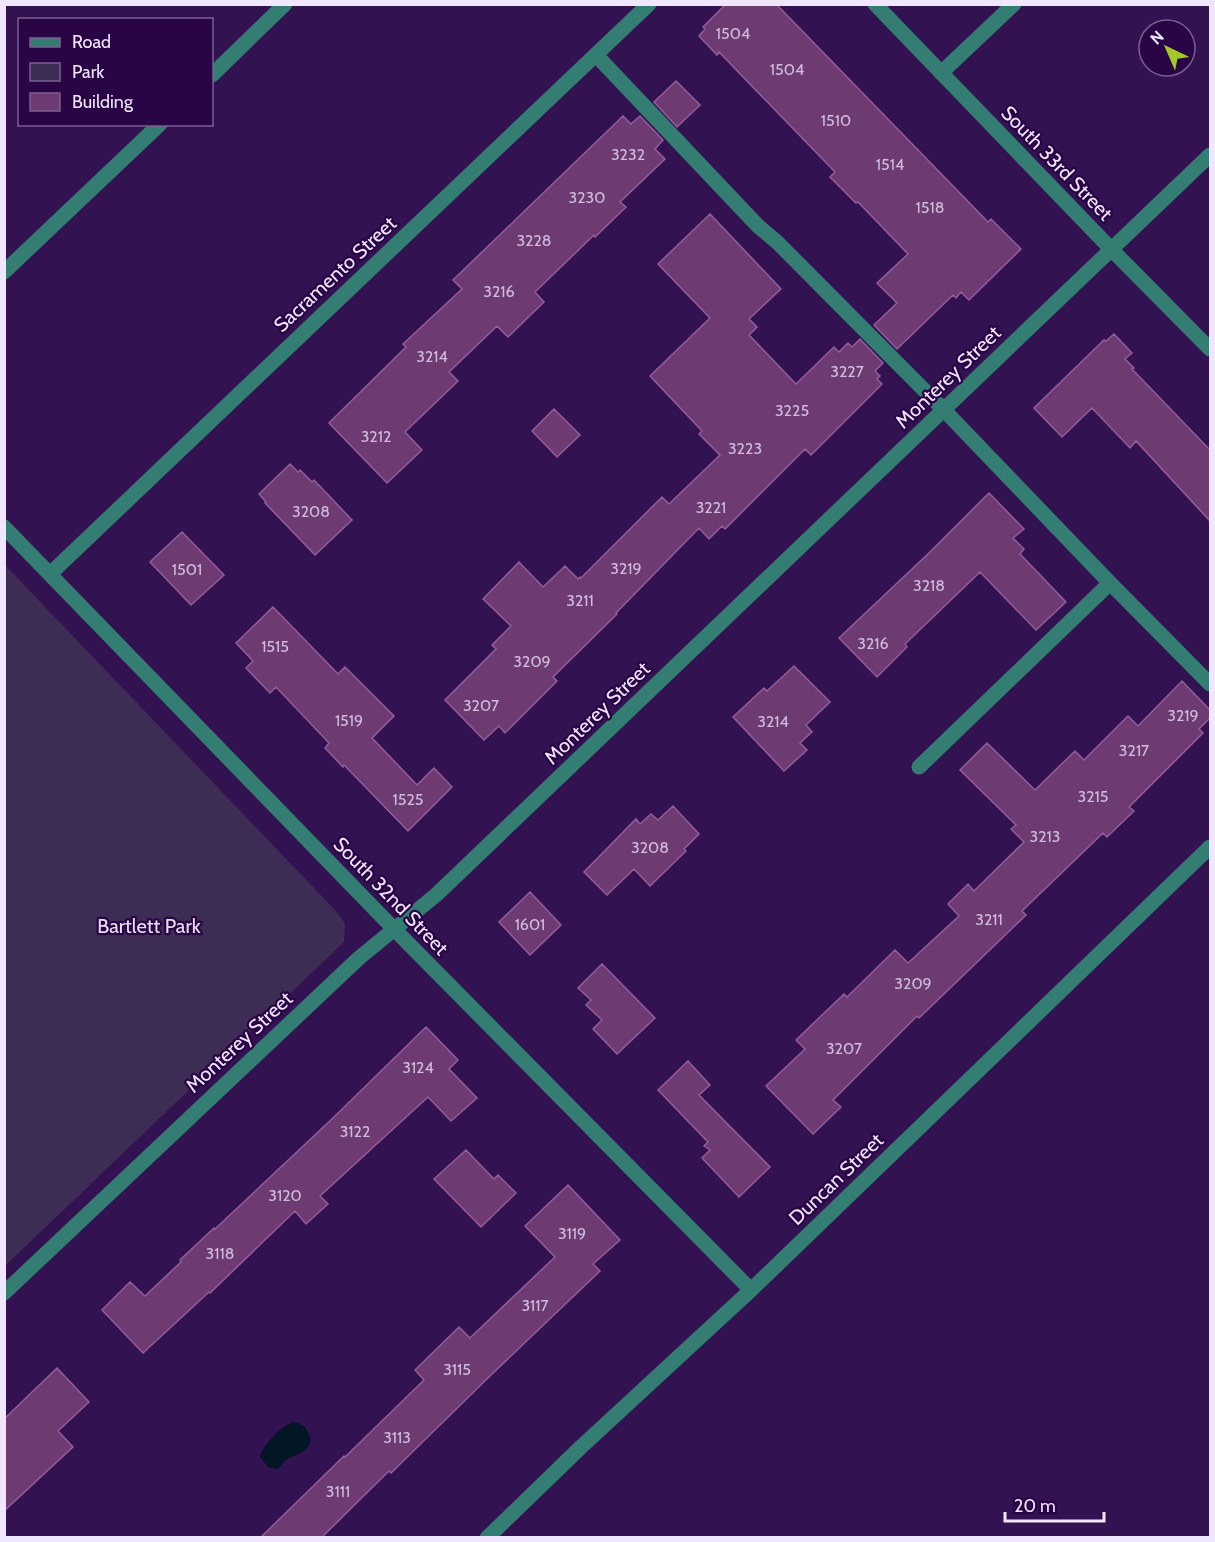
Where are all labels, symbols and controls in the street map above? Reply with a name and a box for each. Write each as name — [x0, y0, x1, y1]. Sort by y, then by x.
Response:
legend — [18, 18, 213, 126]
north arrow — [1137, 18, 1197, 78]
house number: 1504 — [716, 24, 750, 43]
text: N — [1146, 27, 1168, 48]
text: Road — [72, 31, 111, 53]
house number: 1504 — [770, 60, 804, 79]
text: Park — [72, 61, 105, 83]
text: Building — [72, 91, 134, 113]
street label: South 33rd Street — [996, 101, 1118, 225]
house number: 1510 — [821, 111, 851, 130]
house number: 3232 — [611, 145, 645, 164]
house number: 1514 — [876, 155, 904, 174]
house number: 3230 — [569, 188, 605, 207]
house number: 1518 — [916, 198, 944, 217]
street label: Sacramento Street — [269, 211, 401, 337]
house number: 3228 — [516, 231, 552, 250]
house number: 3216 — [483, 282, 515, 301]
street label: Monterey Street — [890, 321, 1006, 433]
house number: 3214 — [416, 347, 448, 366]
house number: 3227 — [830, 362, 864, 381]
house number: 3225 — [775, 401, 809, 420]
house number: 3212 — [361, 427, 391, 446]
house number: 3223 — [728, 439, 762, 458]
house number: 3221 — [696, 498, 726, 517]
house number: 3208 — [292, 502, 330, 521]
house number: 3219 — [610, 559, 642, 578]
house number: 1501 — [172, 560, 202, 579]
house number: 3218 — [913, 576, 945, 595]
house number: 3211 — [566, 591, 594, 610]
house number: 3216 — [857, 634, 889, 653]
house number: 1515 — [261, 637, 289, 656]
house number: 3209 — [513, 652, 551, 671]
street label: Monterey Street — [539, 657, 655, 769]
house number: 3207 — [463, 696, 499, 715]
house number: 3219 — [1167, 706, 1199, 725]
house number: 1519 — [335, 711, 363, 730]
house number: 3214 — [757, 712, 789, 731]
house number: 3217 — [1119, 741, 1149, 760]
house number: 3215 — [1078, 787, 1108, 806]
house number: 1525 — [393, 790, 423, 809]
house number: 3213 — [1030, 827, 1060, 846]
street label: South 32nd Street — [329, 832, 454, 960]
house number: 3208 — [631, 838, 669, 857]
house number: 3211 — [975, 910, 1003, 929]
park label: Bartlett Park — [97, 914, 201, 938]
house number: 1601 — [515, 915, 545, 934]
house number: 3209 — [894, 974, 932, 993]
street label: Monterey Street — [181, 986, 298, 1098]
house number: 3207 — [826, 1039, 862, 1058]
house number: 3124 — [402, 1058, 434, 1077]
house number: 3122 — [340, 1122, 370, 1141]
street label: Duncan Street — [784, 1128, 888, 1230]
house number: 3120 — [268, 1186, 302, 1205]
house number: 3119 — [558, 1224, 586, 1243]
house number: 3118 — [206, 1244, 234, 1263]
house number: 3117 — [521, 1296, 549, 1315]
house number: 3115 — [443, 1360, 471, 1379]
house number: 3113 — [383, 1428, 411, 1447]
house number: 3111 — [326, 1482, 350, 1501]
scale bar — [1005, 1485, 1104, 1523]
text: 20 m — [1014, 1495, 1056, 1517]

